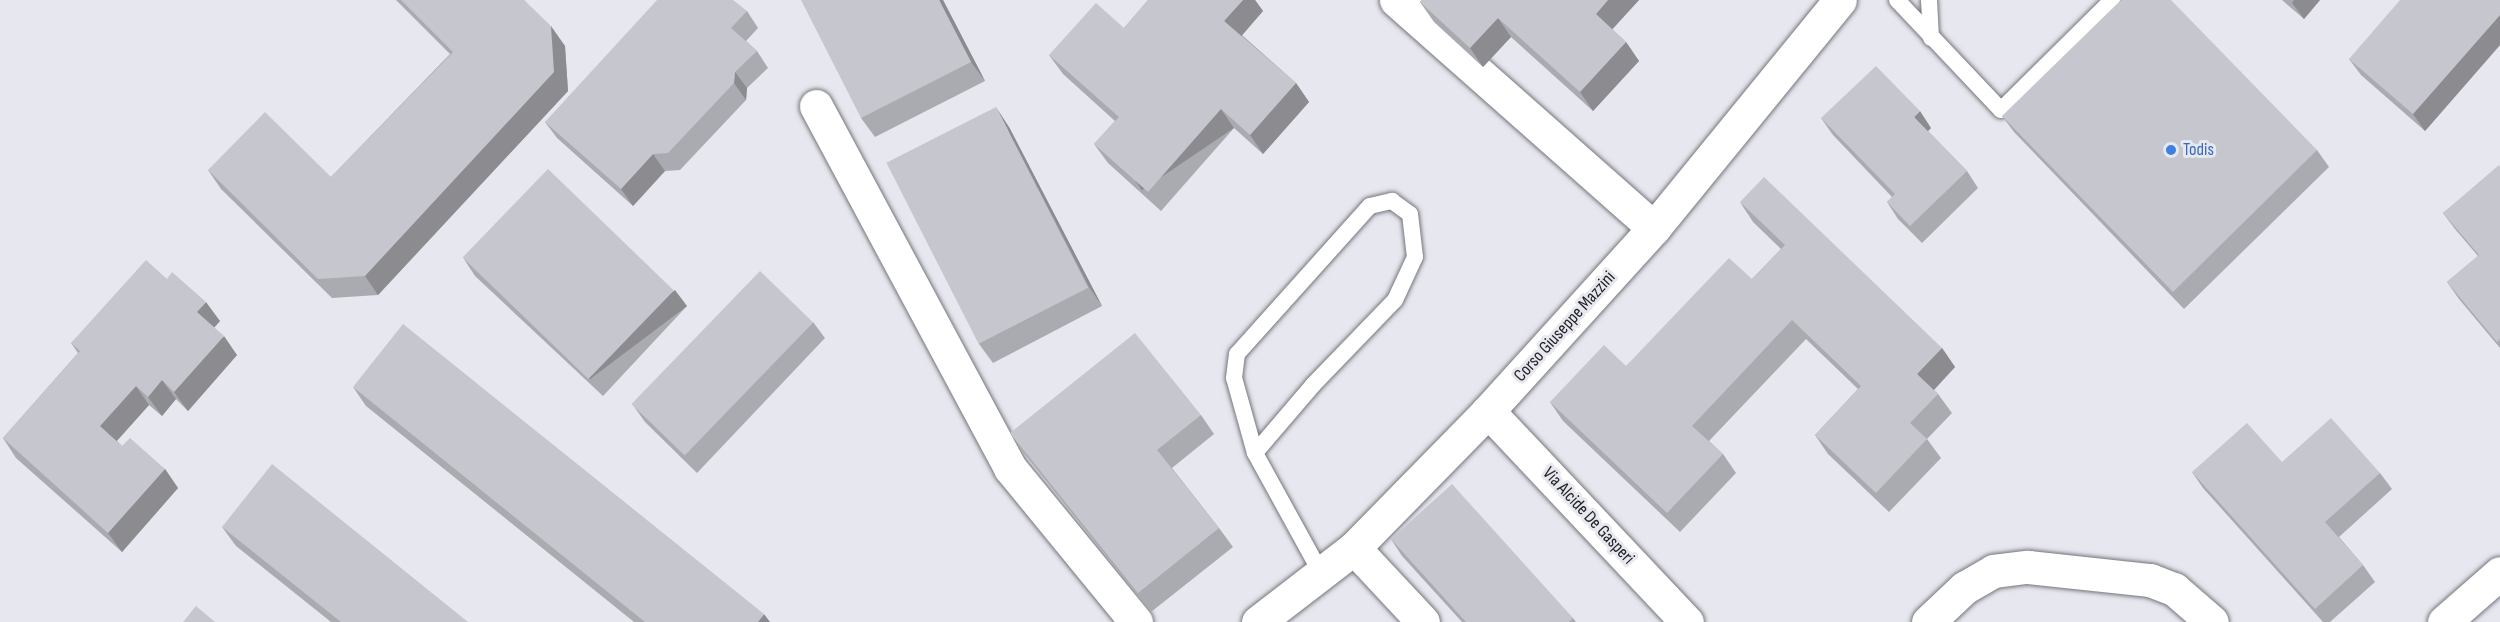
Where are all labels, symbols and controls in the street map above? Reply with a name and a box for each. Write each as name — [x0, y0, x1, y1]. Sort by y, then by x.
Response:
place label: Todis — [2183, 139, 2214, 161]
marker: Todis — [2164, 143, 2178, 157]
street label: Corso Giuseppe Mazzini — [1510, 267, 1620, 387]
street label: Via Alcide De Gasperi — [1537, 463, 1639, 569]

